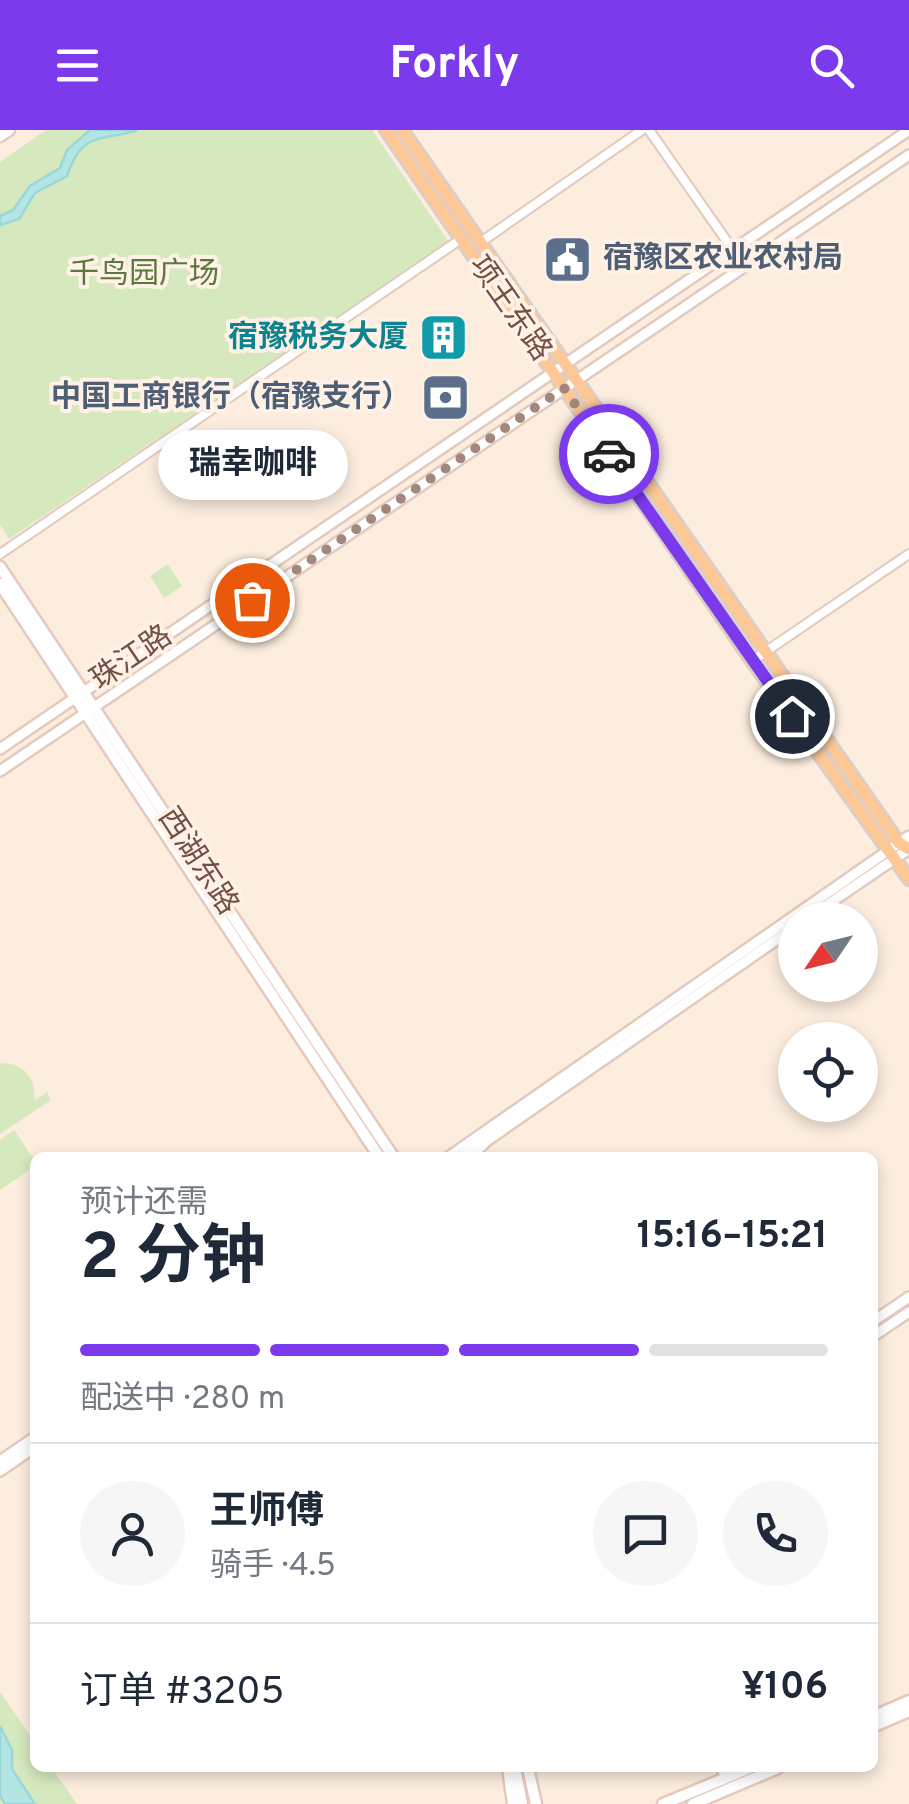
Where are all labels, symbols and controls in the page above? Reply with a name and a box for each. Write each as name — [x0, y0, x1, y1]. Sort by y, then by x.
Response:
text: Forkly — [390, 37, 519, 94]
icon: menu — [50, 38, 105, 93]
icon: search — [804, 38, 859, 93]
public building icon: 宿豫区农业农村局 — [542, 233, 594, 285]
place label: 宿豫区农业农村局 — [603, 241, 843, 278]
street label: 项王东路 — [459, 249, 559, 369]
park label: 千鸟园广场 — [69, 257, 219, 294]
building icon: 宿豫税务大厦 — [417, 312, 469, 364]
place label: 宿豫税务大厦 — [228, 320, 408, 357]
bank icon: 中国工商银行（宿豫支行） — [420, 372, 472, 424]
place label: 中国工商银行（宿豫支行） — [51, 380, 411, 417]
courier — [559, 404, 659, 504]
icon: car — [582, 427, 637, 482]
callout: 瑞幸咖啡 — [157, 430, 347, 500]
text: 瑞幸咖啡 — [189, 445, 317, 485]
pin — [210, 558, 295, 643]
icon: bag — [225, 573, 280, 628]
street label: 珠江路 — [84, 618, 180, 700]
pin — [750, 674, 835, 759]
icon: home — [765, 689, 820, 744]
street label: 西湖东路 — [149, 802, 245, 922]
north arrow — [778, 902, 878, 1002]
map controls — [778, 902, 878, 1122]
button: locate — [778, 1022, 878, 1122]
text: 预计还需 — [80, 1184, 208, 1224]
text: 15:16–15:21 — [637, 1213, 828, 1262]
text: 2 分钟 — [80, 1220, 266, 1302]
text: 配送中 · 280 m — [80, 1380, 285, 1420]
button: person — [80, 1481, 185, 1586]
button: chat — [593, 1481, 698, 1586]
button: phone — [723, 1481, 828, 1586]
text: 王师傅 — [210, 1489, 324, 1538]
text: 骑手 · 4.5 — [210, 1547, 336, 1587]
text: ¥106 — [741, 1664, 828, 1713]
text: 订单 #3205 — [80, 1669, 284, 1718]

